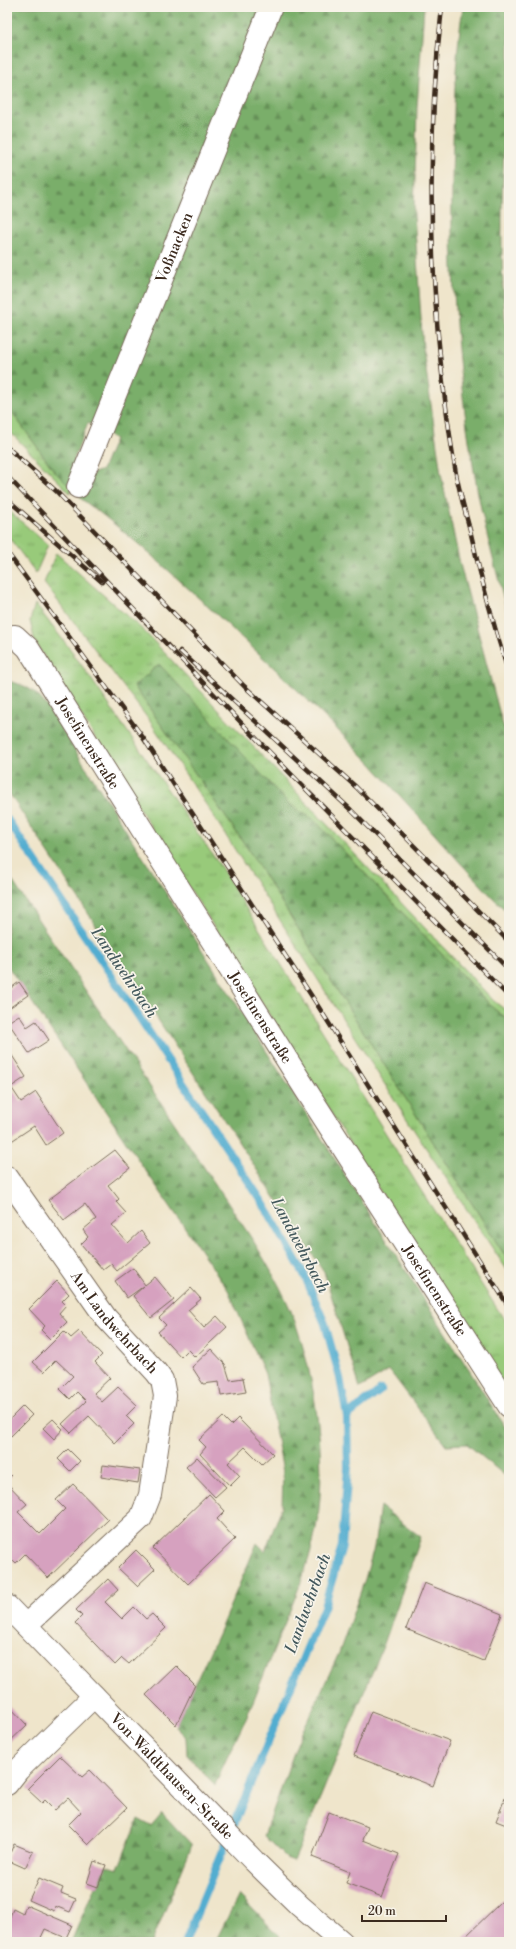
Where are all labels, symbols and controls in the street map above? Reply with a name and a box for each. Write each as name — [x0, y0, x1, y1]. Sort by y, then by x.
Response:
street label: Voßnacken — [152, 210, 197, 287]
street label: Josefinenstraße — [51, 693, 124, 793]
water label: Landwehrbach — [86, 923, 162, 1022]
street label: Josefinenstraße — [223, 967, 296, 1067]
water label: Landwehrbach — [266, 1194, 334, 1297]
street label: Josefinenstraße — [397, 1240, 471, 1340]
street label: Am Landwehrbach — [66, 1267, 162, 1378]
water label: Landwehrbach — [280, 1551, 335, 1657]
street label: Von-Waldthausen-Straße — [105, 1708, 237, 1844]
scale bar — [362, 1897, 446, 1923]
text: 20 m — [368, 1904, 396, 1919]

